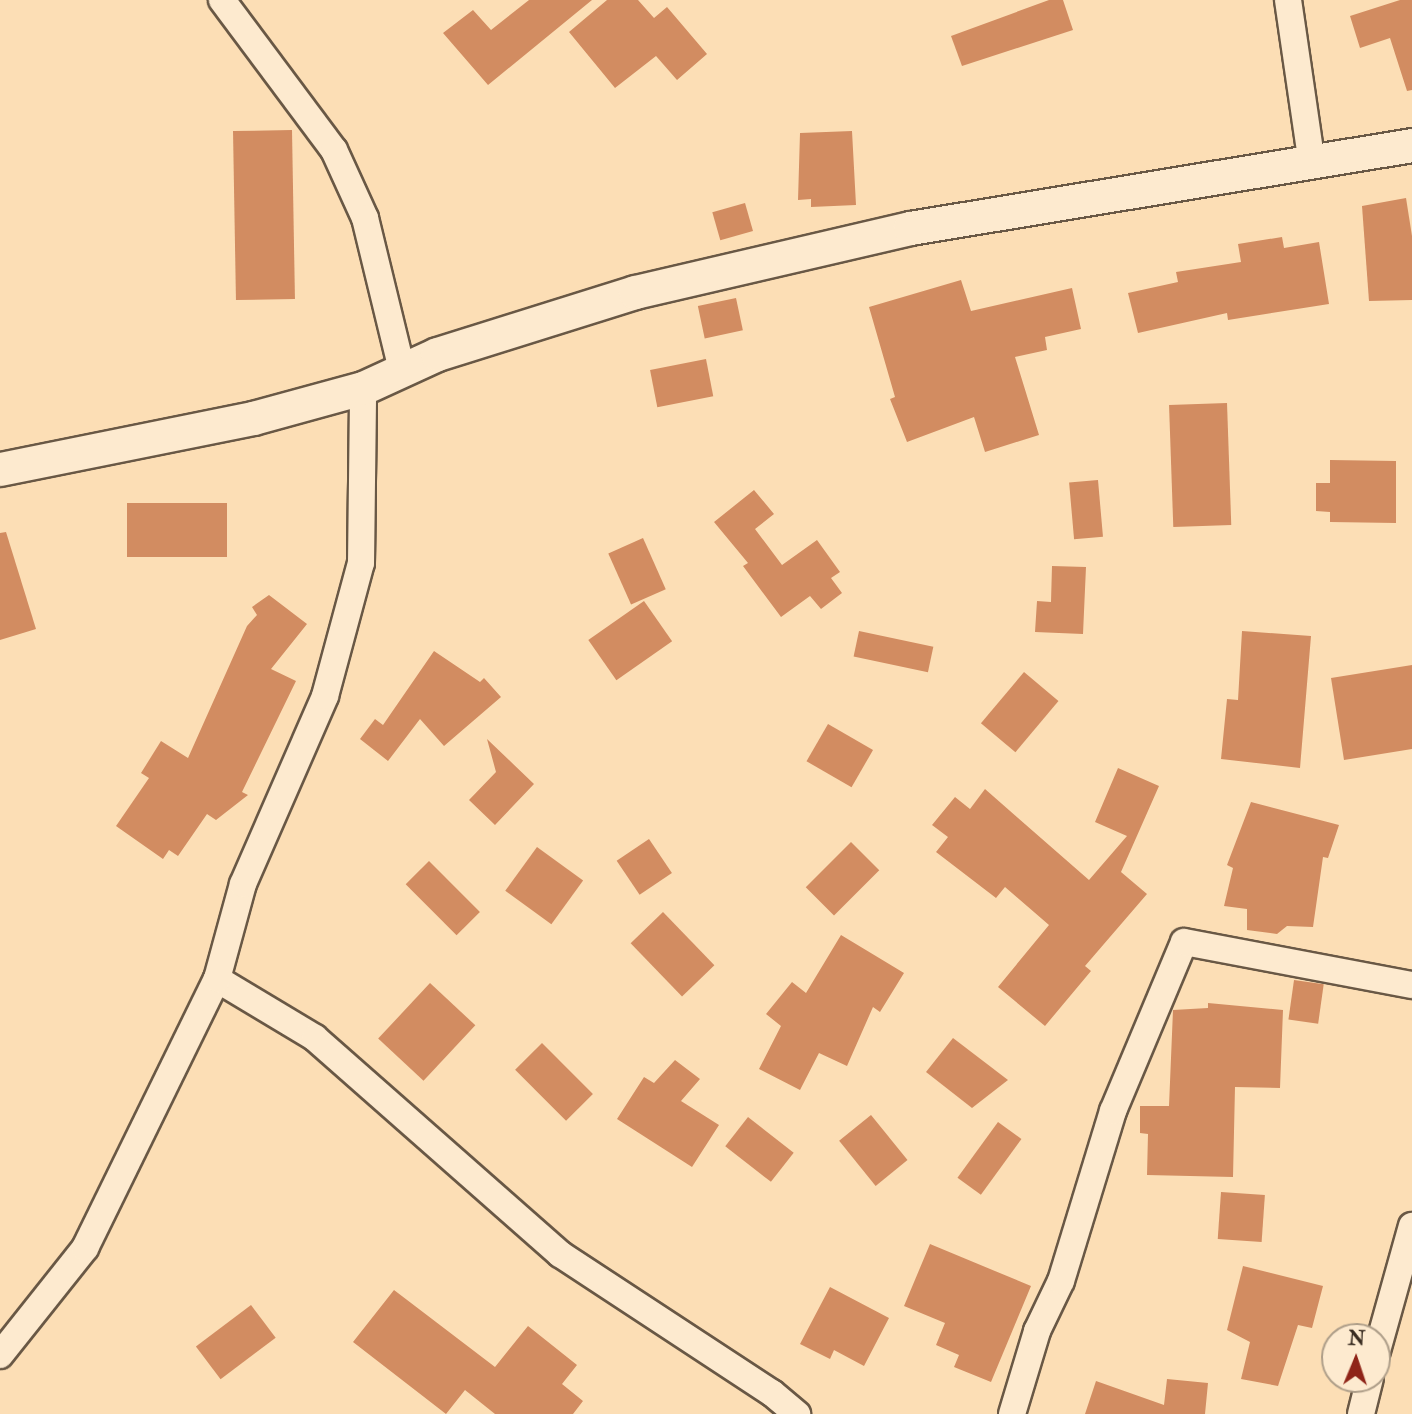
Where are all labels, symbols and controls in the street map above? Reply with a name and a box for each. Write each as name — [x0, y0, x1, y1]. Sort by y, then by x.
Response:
north arrow — [1321, 1323, 1391, 1393]
text: N — [1348, 1327, 1366, 1351]

